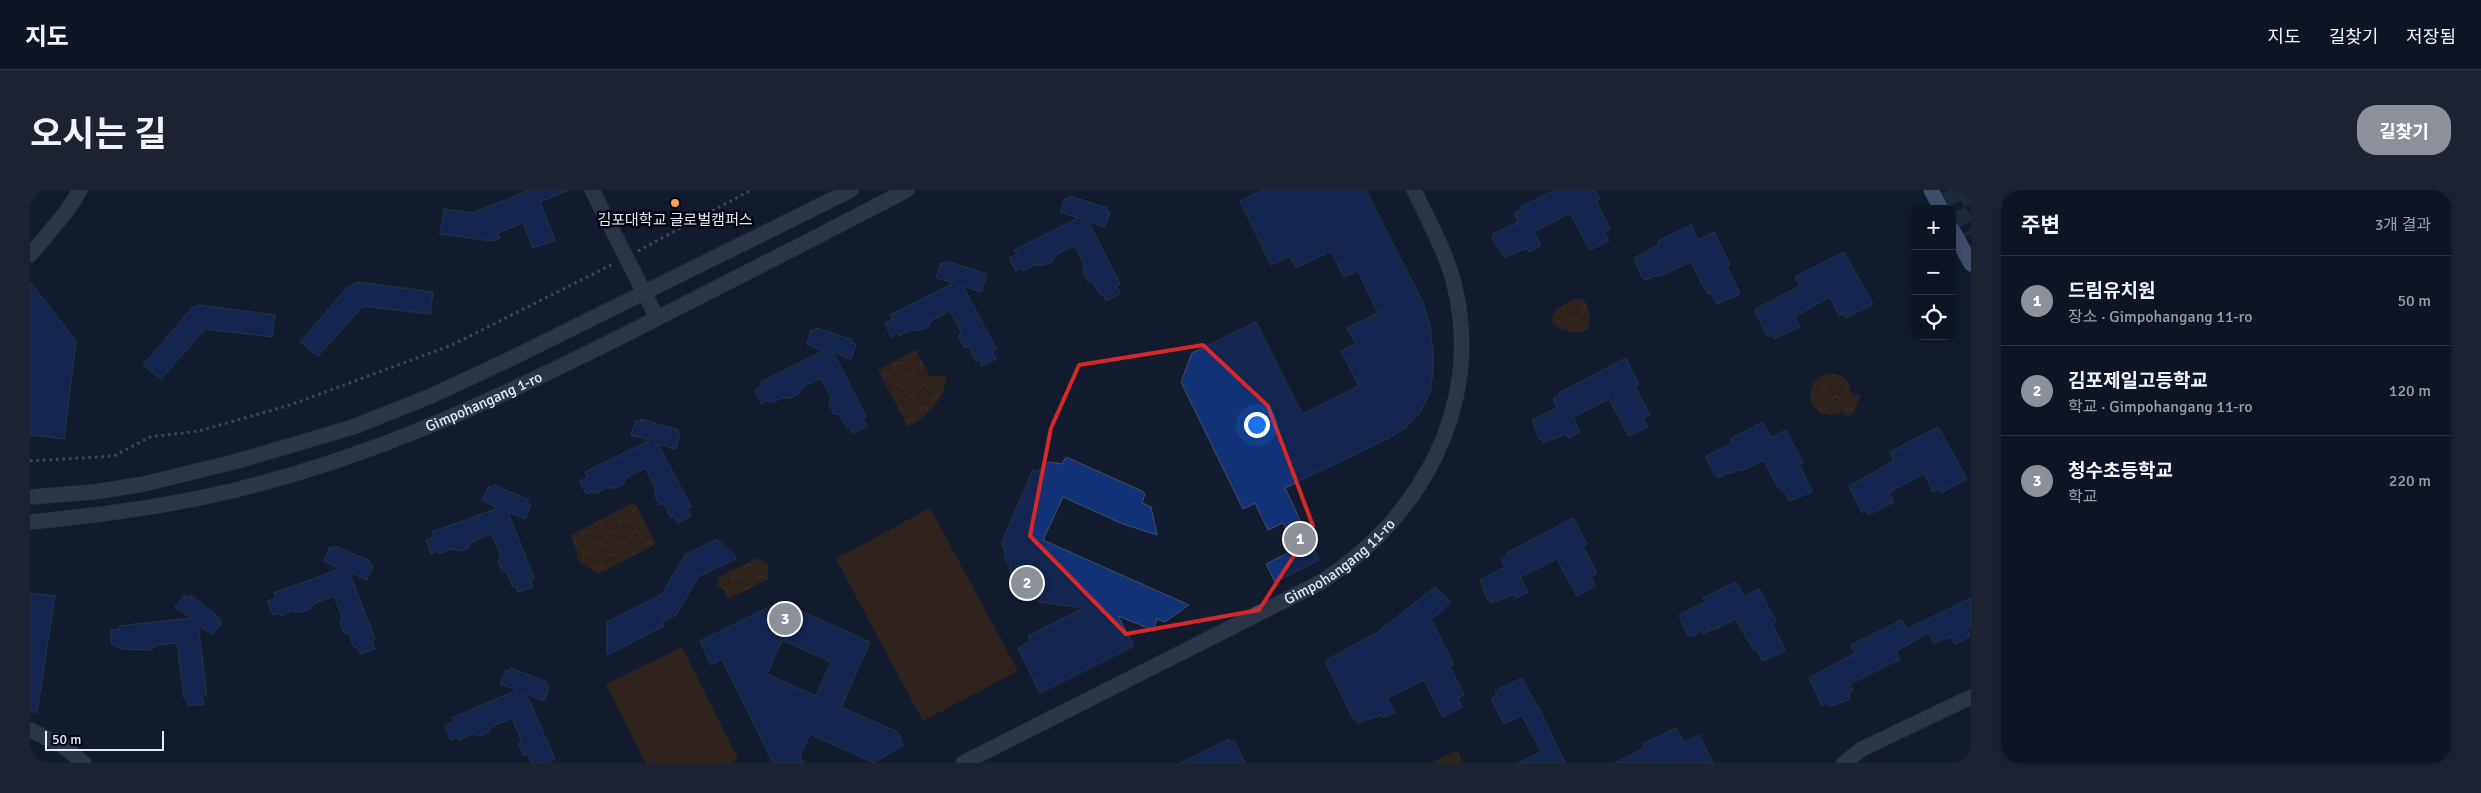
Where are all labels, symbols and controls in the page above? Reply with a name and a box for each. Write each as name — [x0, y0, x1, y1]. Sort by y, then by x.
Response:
text: 지도 — [25, 22, 69, 52]
text: 지도 — [2268, 26, 2301, 48]
text: 길찾기 — [2329, 26, 2378, 48]
text: 저장됨 — [2406, 26, 2456, 48]
button: 길찾기 — [2357, 105, 2451, 155]
text: 오시는 길 — [30, 113, 167, 156]
marker: 김포대학교 글로벌캠퍼스 — [669, 197, 681, 209]
map controls — [1911, 205, 1956, 340]
button: + — [1911, 205, 1956, 250]
place label: 김포대학교 글로벌캠퍼스 — [597, 211, 753, 229]
text: 주변 — [2021, 212, 2060, 238]
text: 3개 결과 — [2375, 215, 2431, 235]
button: − — [1911, 250, 1956, 295]
text: 드림유치원 — [2068, 279, 2155, 303]
text: 1 — [2033, 291, 2041, 311]
text: 50 m — [2397, 291, 2431, 311]
button: locate — [1911, 295, 1956, 340]
text: 장소 · Gimpohangang 11-ro — [2068, 307, 2253, 327]
street label: Gimpohangang 1-ro — [423, 368, 545, 436]
text: 김포제일고등학교 — [2068, 369, 2208, 393]
text: 2 — [2033, 381, 2041, 401]
text: 120 m — [2389, 381, 2431, 401]
text: 학교 · Gimpohangang 11-ro — [2068, 397, 2253, 417]
your location — [1244, 412, 1270, 438]
text: 청수초등학교 — [2068, 459, 2173, 483]
text: 3 — [2033, 471, 2041, 491]
text: 220 m — [2389, 471, 2431, 491]
text: 학교 — [2068, 487, 2097, 507]
street label: Gimpohangang 11-ro — [1278, 512, 1396, 608]
pin: 1 — [1284, 520, 1316, 558]
pin: 2 — [1011, 564, 1043, 602]
pin: 3 — [769, 600, 801, 638]
scale bar — [45, 728, 164, 751]
text: 50 m — [52, 731, 81, 748]

